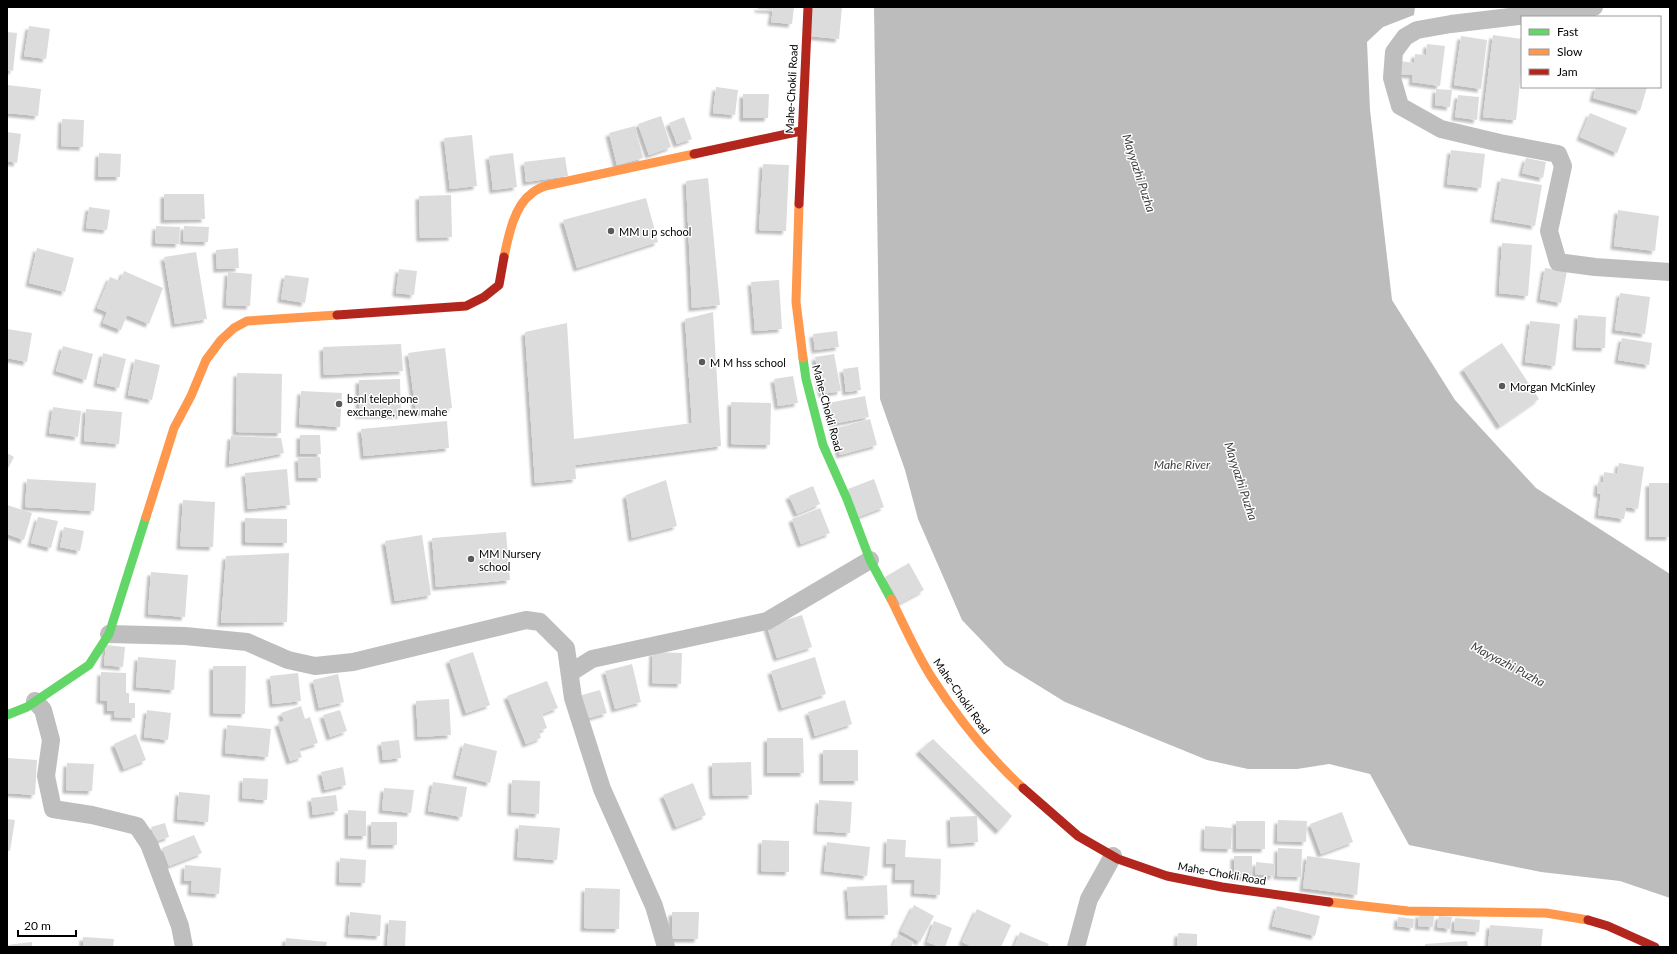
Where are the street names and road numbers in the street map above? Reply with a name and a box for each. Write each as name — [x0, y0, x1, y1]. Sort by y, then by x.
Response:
street label: Mahe-Chokli Road — [782, 44, 800, 134]
street label: Mahe-Chokli Road — [810, 363, 846, 453]
street label: Mahe-Chokli Road — [931, 656, 993, 736]
street label: Mahe-Chokli Road — [1177, 859, 1267, 887]

